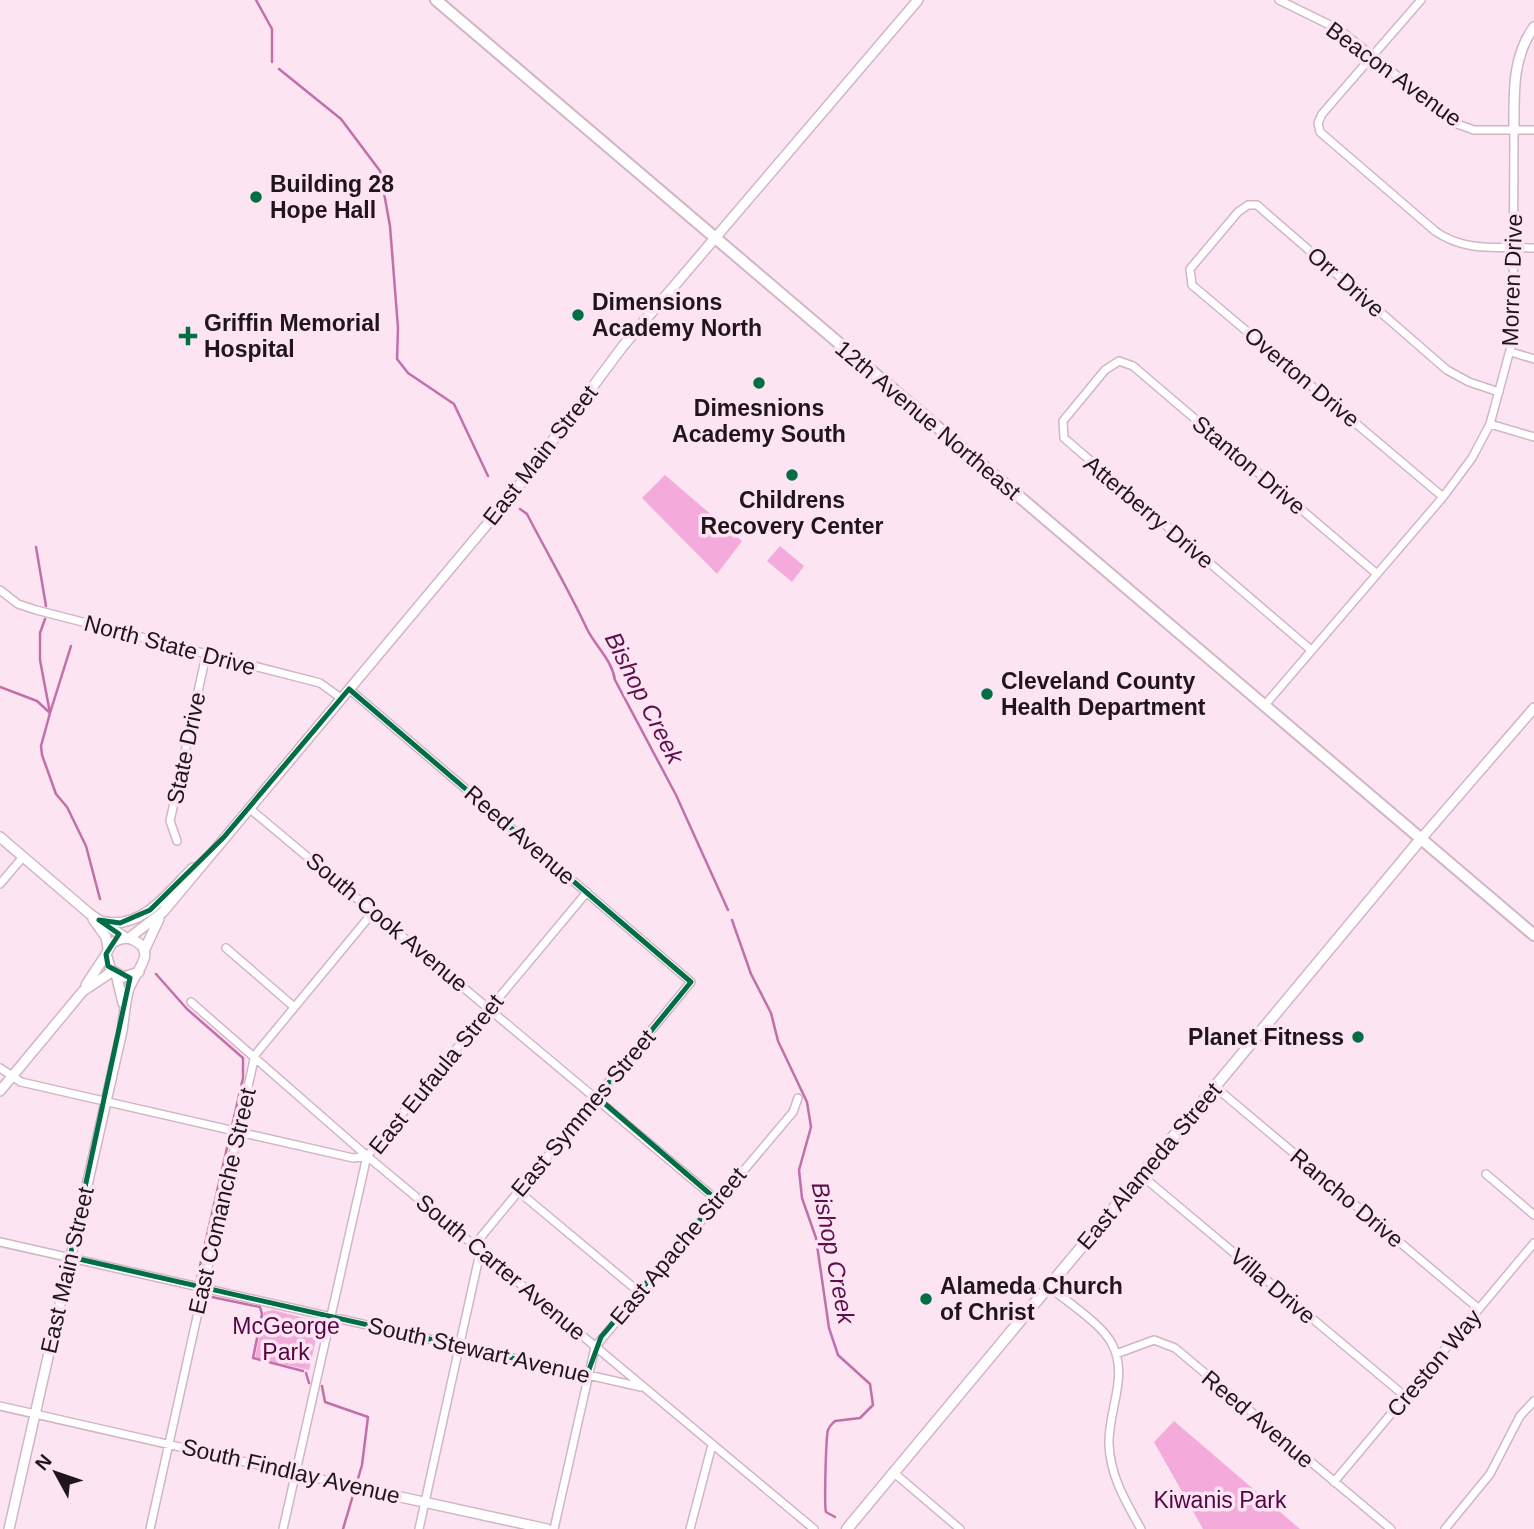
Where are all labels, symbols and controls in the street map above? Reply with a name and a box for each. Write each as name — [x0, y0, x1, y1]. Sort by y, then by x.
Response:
street label: Beacon Avenue — [1321, 16, 1467, 132]
place label: Building 28 Hope Hall — [270, 171, 394, 223]
marker: Building 28 Hope Hall — [248, 189, 264, 205]
street label: Morren Drive — [1497, 213, 1527, 347]
street label: Orr Drive — [1302, 242, 1390, 322]
place label: Dimensions Academy North — [592, 289, 762, 341]
marker: Dimensions Academy North — [570, 307, 586, 323]
place label: Griffin Memorial Hospital — [204, 310, 380, 362]
street label: Overton Drive — [1239, 321, 1365, 433]
marker: Griffin Memorial Hospital — [178, 326, 198, 346]
street label: 12th Avenue Northeast — [830, 335, 1026, 505]
marker: Dimesnions Academy South — [751, 375, 767, 391]
street label: East Main Street — [477, 380, 603, 530]
place label: Dimesnions Academy South — [672, 395, 846, 447]
street label: Stanton Drive — [1187, 410, 1311, 520]
street label: Atterberry Drive — [1079, 450, 1219, 574]
marker: Childrens Recovery Center — [784, 467, 800, 483]
place label: Childrens Recovery Center — [701, 487, 883, 539]
street label: North State Drive — [81, 610, 259, 680]
water label: Bishop Creek — [600, 627, 690, 770]
place label: Cleveland County Health Department — [1001, 668, 1206, 720]
marker: Cleveland County Health Department — [979, 686, 995, 702]
street label: State Drive — [161, 690, 211, 806]
street label: Reed Avenue — [460, 780, 580, 890]
street label: South Cook Avenue — [301, 847, 473, 997]
street label: East Eufaula Street — [364, 988, 509, 1159]
street label: East Symmes Street — [506, 1024, 661, 1202]
place label: Planet Fitness — [1188, 1024, 1344, 1050]
marker: Planet Fitness — [1350, 1029, 1366, 1045]
street label: East Alameda Street — [1072, 1077, 1227, 1255]
street label: East Comanche Street — [183, 1085, 261, 1317]
street label: Rancho Drive — [1285, 1143, 1409, 1253]
street label: East Apache Street — [605, 1162, 752, 1330]
water label: Bishop Creek — [806, 1180, 861, 1328]
street label: East Main Street — [35, 1184, 99, 1356]
street label: South Carter Avenue — [411, 1189, 591, 1345]
street label: Villa Drive — [1225, 1243, 1321, 1329]
place label: Alameda Church of Christ — [940, 1273, 1123, 1325]
marker: Alameda Church of Christ — [918, 1291, 934, 1307]
street label: Creston Way — [1382, 1304, 1487, 1422]
street label: South Stewart Avenue — [365, 1312, 593, 1388]
park label: McGeorge Park — [232, 1313, 340, 1365]
street label: Reed Avenue — [1197, 1365, 1319, 1473]
street label: South Findlay Avenue — [179, 1433, 403, 1509]
north arrow — [21, 1438, 91, 1508]
text: N — [31, 1450, 56, 1474]
park label: Kiwanis Park — [1154, 1487, 1287, 1513]

